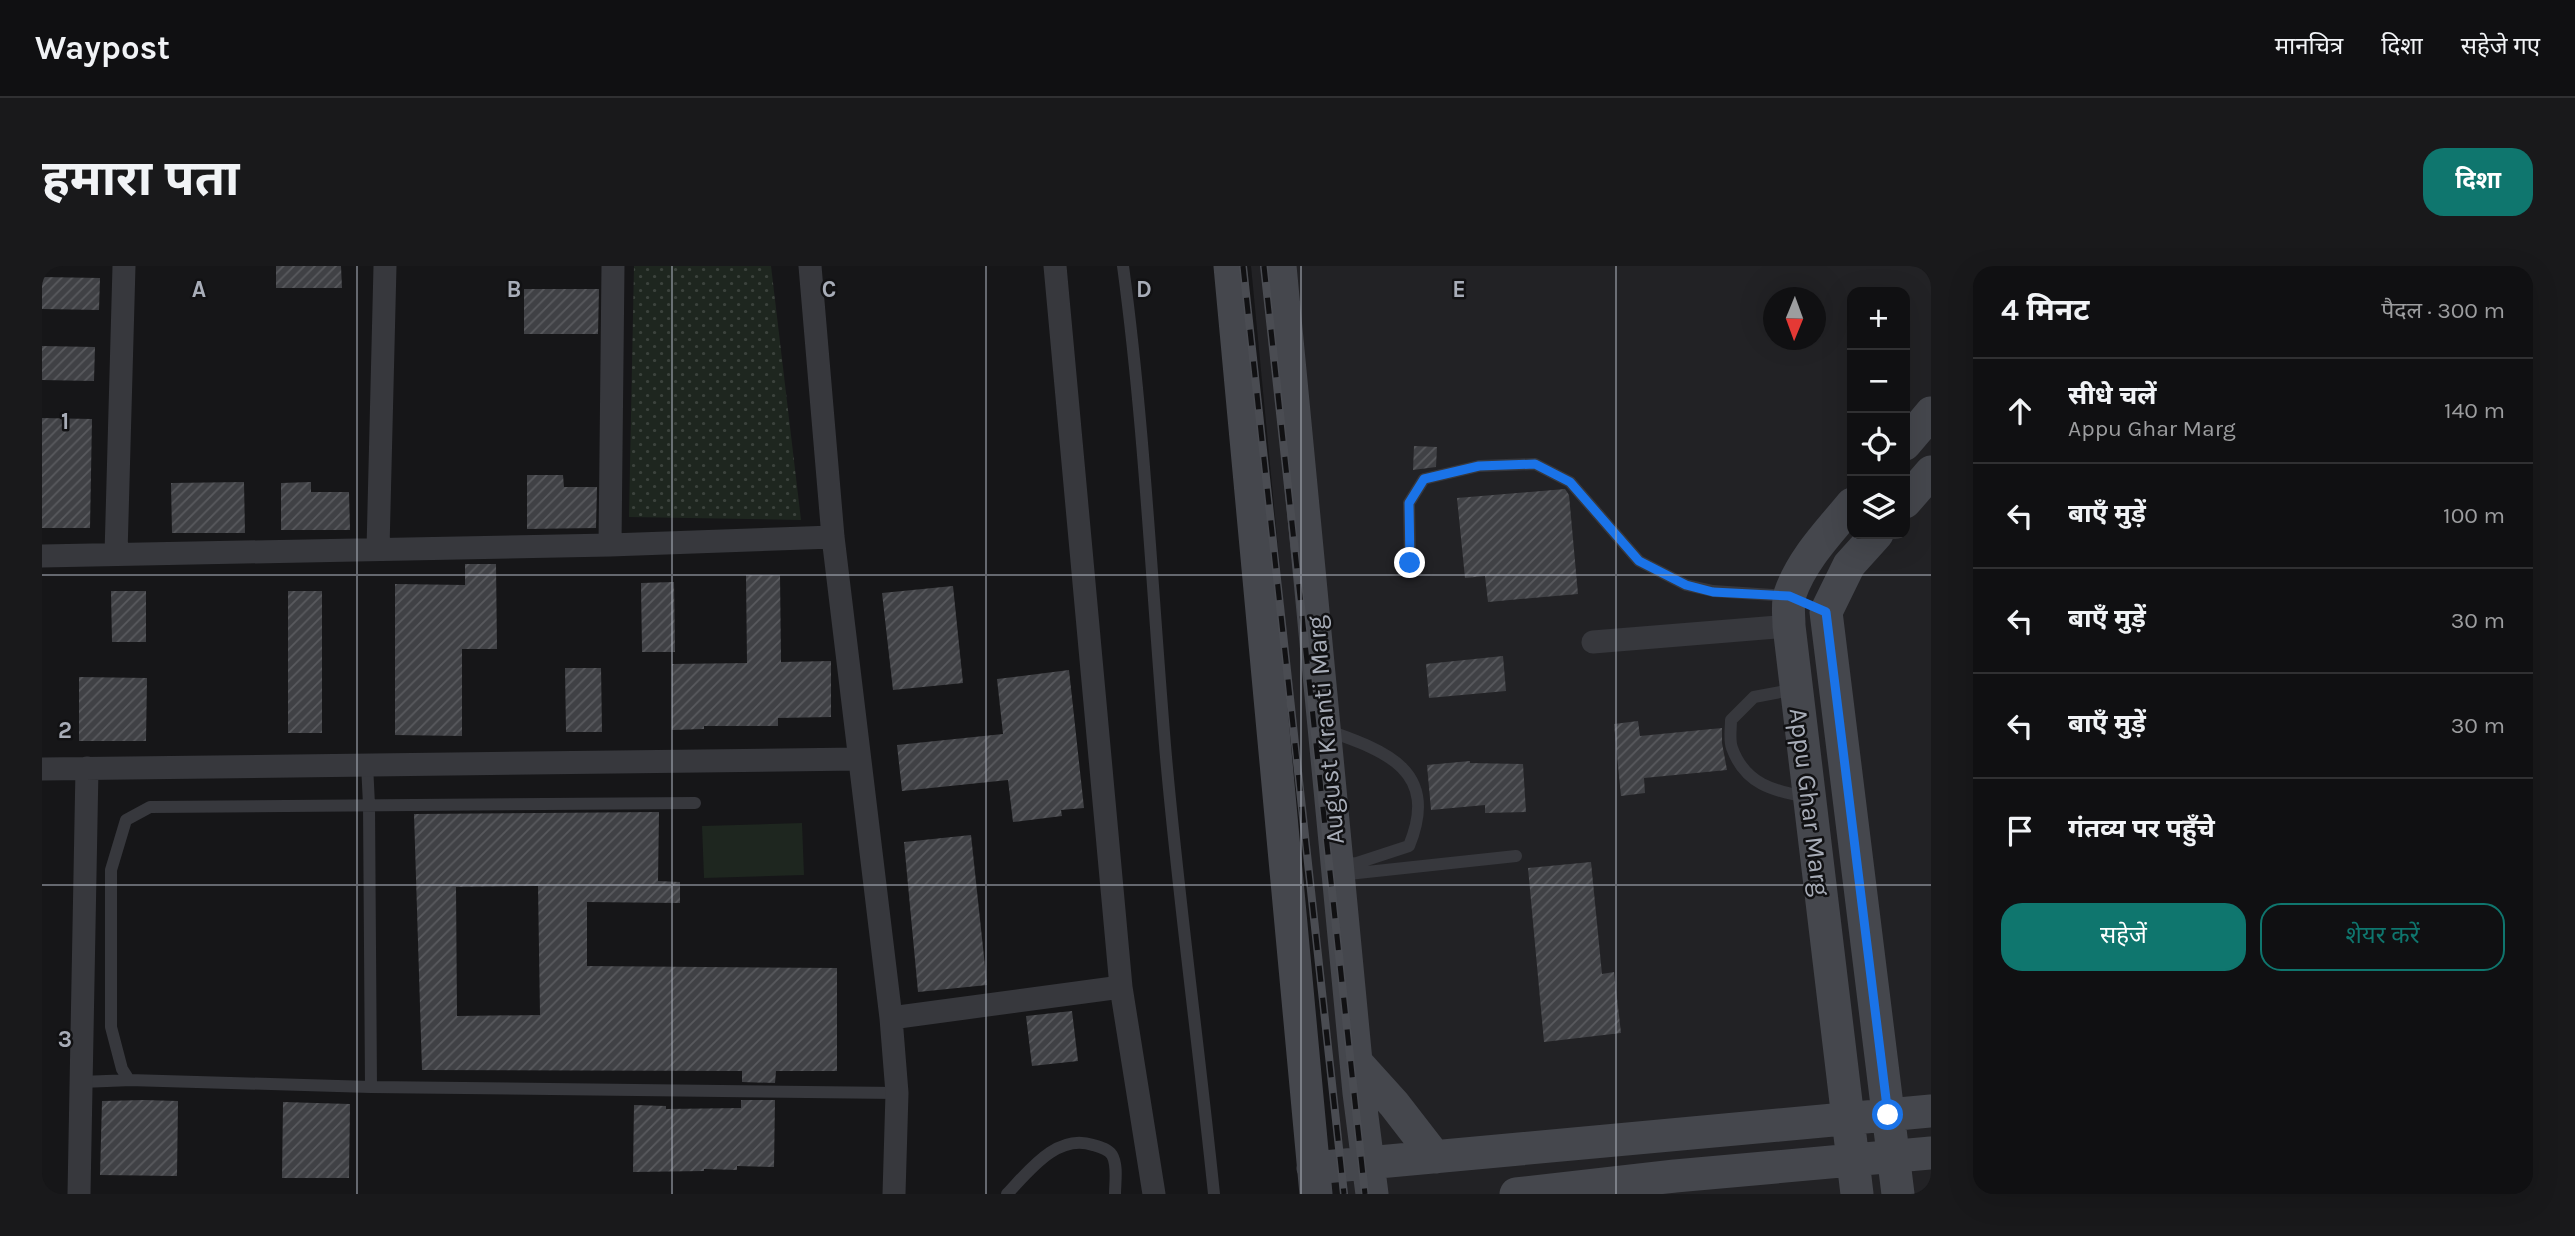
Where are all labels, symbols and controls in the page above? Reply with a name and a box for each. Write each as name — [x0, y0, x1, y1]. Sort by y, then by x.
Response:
text: Waypost — [35, 29, 170, 67]
text: मानचित्र — [2275, 32, 2343, 60]
text: दिशा — [2381, 32, 2423, 60]
text: सहेजे गए — [2461, 32, 2540, 60]
button: दिशा — [2423, 148, 2533, 216]
text: हमारा पता — [42, 150, 239, 207]
text: A — [192, 276, 206, 303]
text: B — [507, 276, 521, 303]
text: C — [822, 276, 836, 303]
text: D — [1136, 276, 1152, 303]
text: E — [1452, 276, 1466, 303]
north arrow — [1763, 287, 1826, 350]
map controls — [1847, 287, 1910, 539]
button: + — [1847, 287, 1910, 350]
text: 4 मिनट — [2001, 292, 2089, 328]
text: पैदल · 300 m — [2381, 297, 2505, 324]
button: − — [1847, 350, 1910, 413]
text: सीधे चलें — [2068, 380, 2157, 411]
icon: ahead — [2001, 392, 2039, 430]
text: 140 m — [2444, 397, 2505, 424]
text: 1 — [61, 408, 69, 435]
button: locate — [1847, 413, 1910, 476]
text: Appu Ghar Marg — [2068, 415, 2236, 442]
button: layers — [1847, 476, 1910, 539]
icon: left — [2001, 497, 2039, 535]
text: बाएँ मुड़ें — [2068, 498, 2146, 529]
text: 100 m — [2443, 502, 2505, 529]
route end — [1394, 547, 1425, 578]
icon: left — [2001, 602, 2039, 640]
text: बाएँ मुड़ें — [2068, 603, 2146, 634]
text: 30 m — [2451, 607, 2505, 634]
street label: August Kranti Marg — [1300, 614, 1351, 846]
street label: Appu Ghar Marg — [1783, 706, 1836, 898]
icon: left — [2001, 707, 2039, 745]
text: बाएँ मुड़ें — [2068, 708, 2146, 739]
text: 30 m — [2451, 712, 2505, 739]
text: 2 — [58, 717, 72, 744]
icon: arrive — [2001, 812, 2039, 850]
text: गंतव्य पर पहुँचे — [2068, 813, 2215, 844]
button: सहेजें — [2001, 903, 2246, 971]
button: शेयर करें — [2260, 903, 2505, 971]
text: 3 — [58, 1026, 72, 1053]
route start — [1872, 1099, 1903, 1130]

